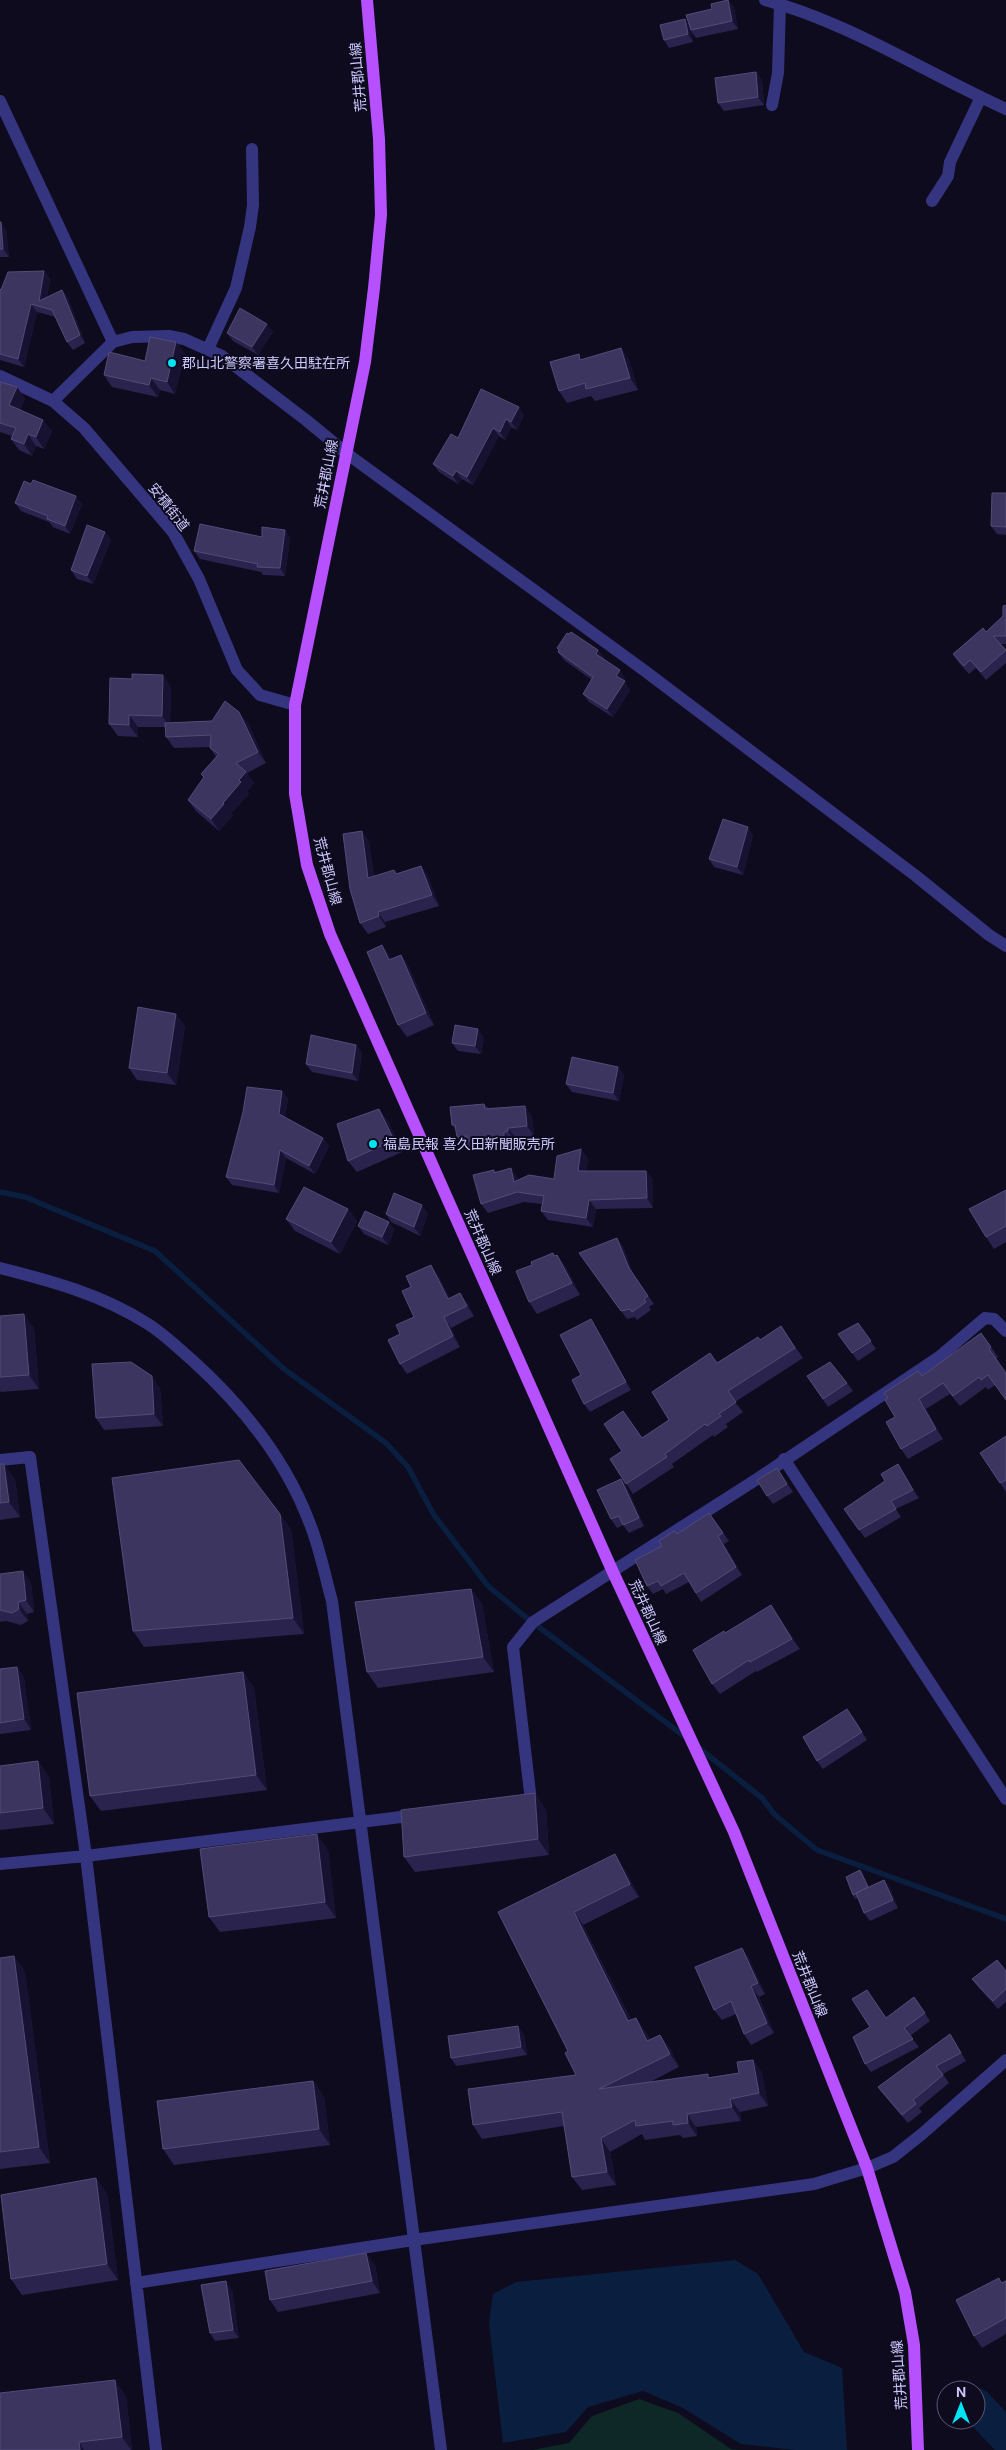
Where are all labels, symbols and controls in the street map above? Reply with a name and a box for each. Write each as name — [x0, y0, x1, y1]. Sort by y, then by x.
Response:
street label: 荒井郡山線 — [346, 41, 370, 113]
place label: 郡山北警察署喜久田駐在所 — [182, 354, 350, 372]
marker: 郡山北警察署喜久田駐在所 — [166, 357, 178, 369]
street label: 荒井郡山線 — [310, 438, 342, 510]
street label: 安積街道 — [145, 479, 193, 535]
street label: 荒井郡山線 — [310, 835, 346, 907]
place label: 福島民報 喜久田新聞販売所 — [383, 1135, 555, 1153]
marker: 福島民報 喜久田新聞販売所 — [367, 1138, 379, 1150]
street label: 荒井郡山線 — [461, 1206, 505, 1278]
street label: 荒井郡山線 — [625, 1576, 671, 1648]
street label: 荒井郡山線 — [789, 1948, 831, 2020]
street label: 荒井郡山線 — [888, 2339, 910, 2411]
north arrow — [936, 2380, 986, 2430]
text: N — [956, 2383, 966, 2401]

